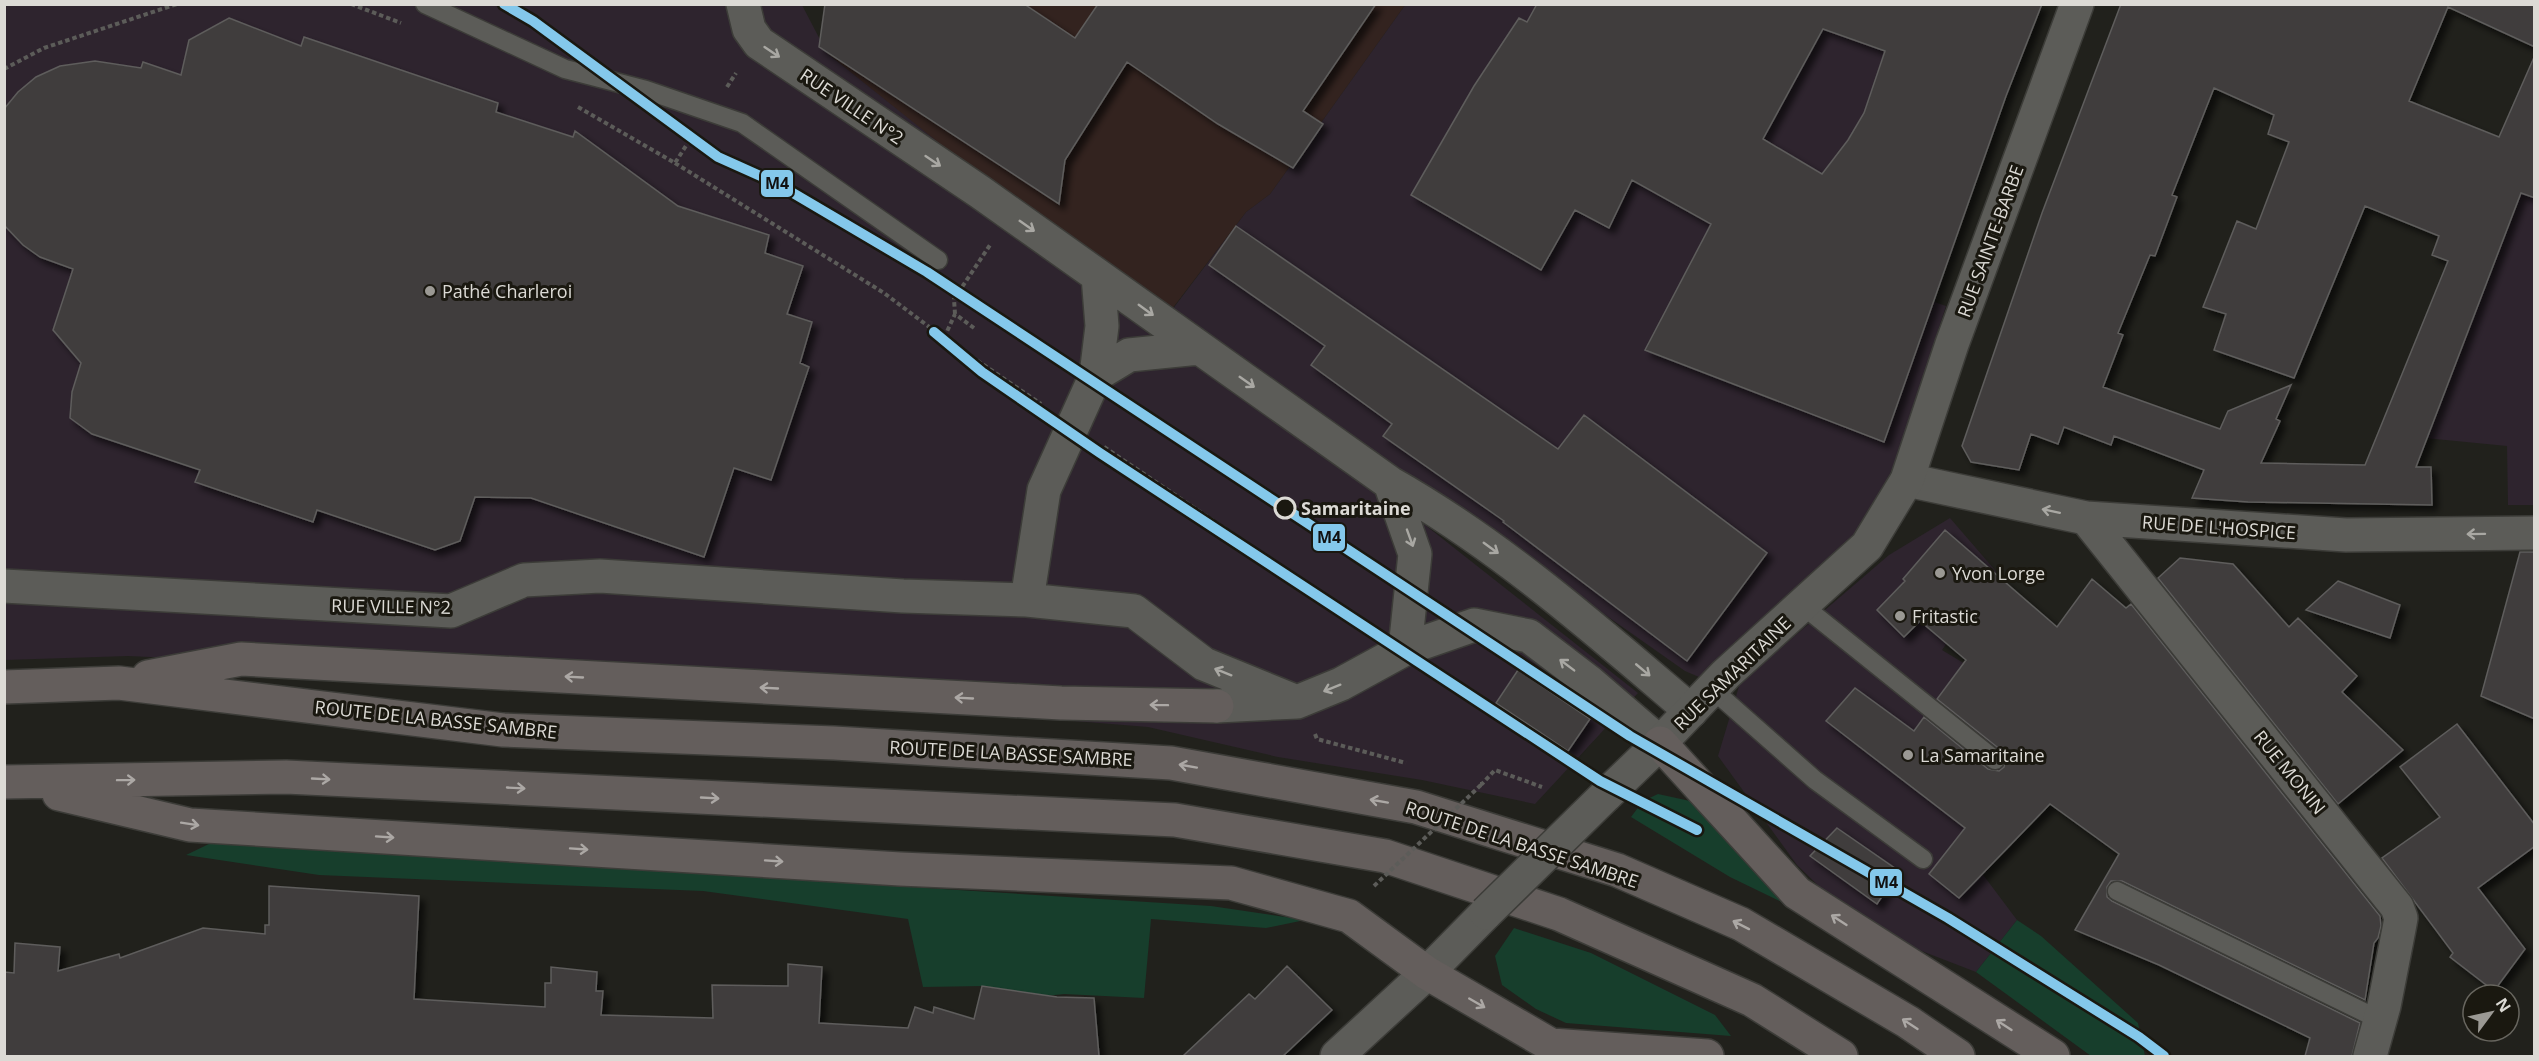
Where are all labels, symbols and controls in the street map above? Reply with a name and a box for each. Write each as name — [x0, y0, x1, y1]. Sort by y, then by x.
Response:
one-way arrow — [763, 46, 780, 58]
street label: RUE VILLE N°2 — [796, 63, 908, 149]
one-way arrow — [925, 155, 941, 167]
street label: RUE SAINTE-BARBE — [1951, 162, 2029, 320]
line badge: M4 — [760, 169, 794, 198]
text: M4 — [765, 172, 789, 194]
one-way arrow — [1019, 220, 1035, 232]
place label: Pathé Charleroi — [442, 279, 572, 303]
marker: Pathé Charleroi — [423, 284, 437, 298]
one-way arrow — [1137, 304, 1153, 316]
one-way arrow — [1238, 376, 1254, 388]
place label: Samaritaine — [1301, 496, 1411, 520]
marker: Samaritaine — [1274, 497, 1296, 519]
one-way arrow — [2042, 505, 2062, 516]
street label: RUE DE L'HOSPICE — [2141, 510, 2297, 544]
line badge: M4 — [1312, 523, 1346, 552]
text: M4 — [1317, 526, 1341, 548]
one-way arrow — [2467, 528, 2487, 540]
one-way arrow — [1405, 529, 1416, 547]
one-way arrow — [1482, 542, 1498, 554]
place label: Yvon Lorge — [1952, 561, 2045, 585]
marker: Yvon Lorge — [1933, 566, 1947, 580]
street label: RUE VILLE N°2 — [331, 593, 451, 619]
place label: Fritastic — [1912, 604, 1978, 628]
marker: Fritastic — [1893, 609, 1907, 623]
street label: RUE SAMARITAINE — [1668, 611, 1796, 735]
one-way arrow — [1560, 659, 1576, 671]
one-way arrow — [1635, 663, 1650, 677]
one-way arrow — [1215, 666, 1233, 677]
one-way arrow — [565, 671, 585, 682]
one-way arrow — [759, 682, 779, 693]
one-way arrow — [1323, 683, 1342, 694]
one-way arrow — [954, 692, 974, 703]
street label: ROUTE DE LA BASSE SAMBRE — [314, 694, 558, 744]
one-way arrow — [1149, 699, 1169, 711]
street label: RUE MONIN — [2249, 725, 2331, 819]
street label: ROUTE DE LA BASSE SAMBRE — [889, 735, 1133, 771]
place label: La Samaritaine — [1920, 743, 2045, 767]
marker: La Samaritaine — [1901, 748, 1915, 762]
one-way arrow — [1178, 760, 1198, 771]
one-way arrow — [310, 773, 330, 784]
one-way arrow — [115, 775, 135, 786]
one-way arrow — [505, 783, 525, 794]
one-way arrow — [700, 792, 720, 803]
one-way arrow — [1370, 795, 1390, 806]
street label: ROUTE DE LA BASSE SAMBRE — [1402, 795, 1642, 893]
one-way arrow — [180, 819, 199, 830]
one-way arrow — [374, 831, 394, 842]
one-way arrow — [569, 843, 589, 854]
one-way arrow — [763, 855, 783, 866]
line badge: M4 — [1869, 868, 1903, 897]
text: M4 — [1874, 871, 1898, 893]
one-way arrow — [1832, 914, 1848, 926]
one-way arrow — [1733, 919, 1751, 931]
north arrow — [2461, 983, 2521, 1043]
text: N — [2491, 993, 2516, 1016]
one-way arrow — [1469, 997, 1486, 1009]
one-way arrow — [1902, 1018, 1918, 1030]
one-way arrow — [1996, 1019, 2013, 1031]

